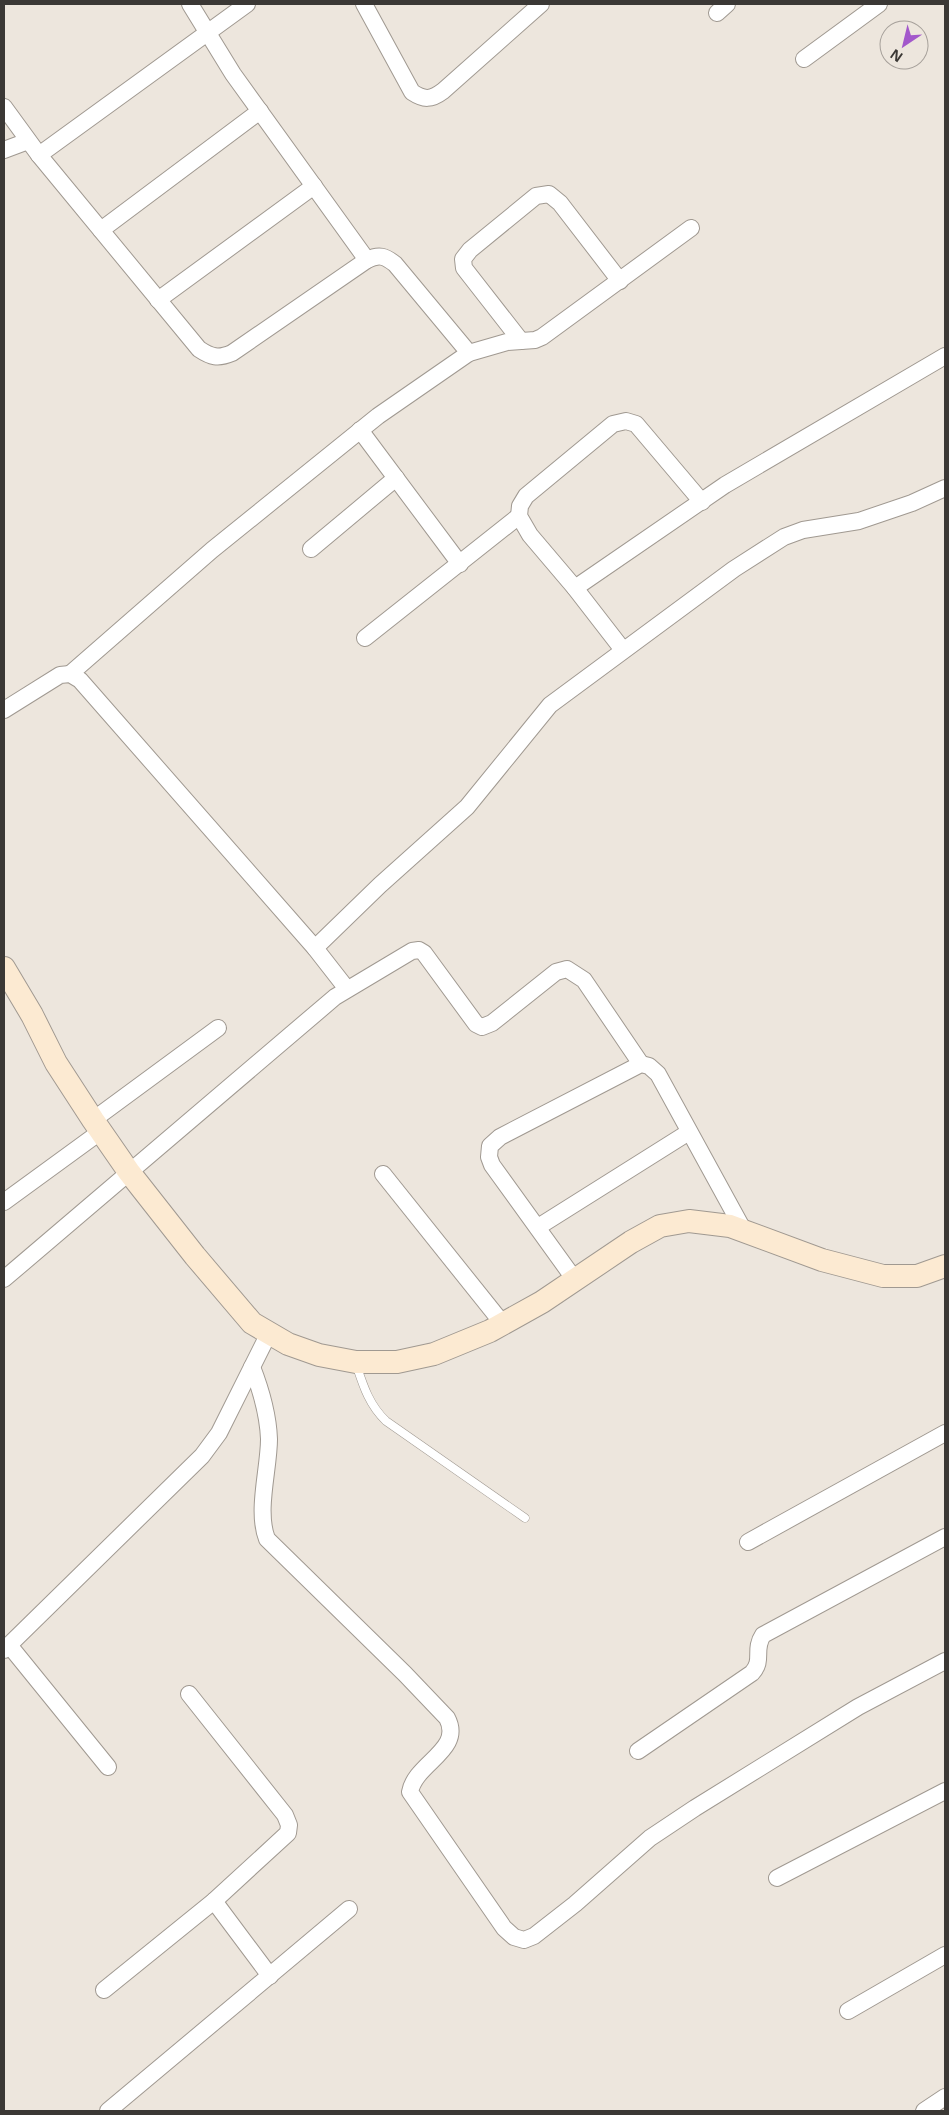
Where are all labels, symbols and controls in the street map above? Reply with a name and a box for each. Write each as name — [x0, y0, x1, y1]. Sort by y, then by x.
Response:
north arrow — [879, 20, 929, 70]
text: N — [886, 45, 906, 67]

